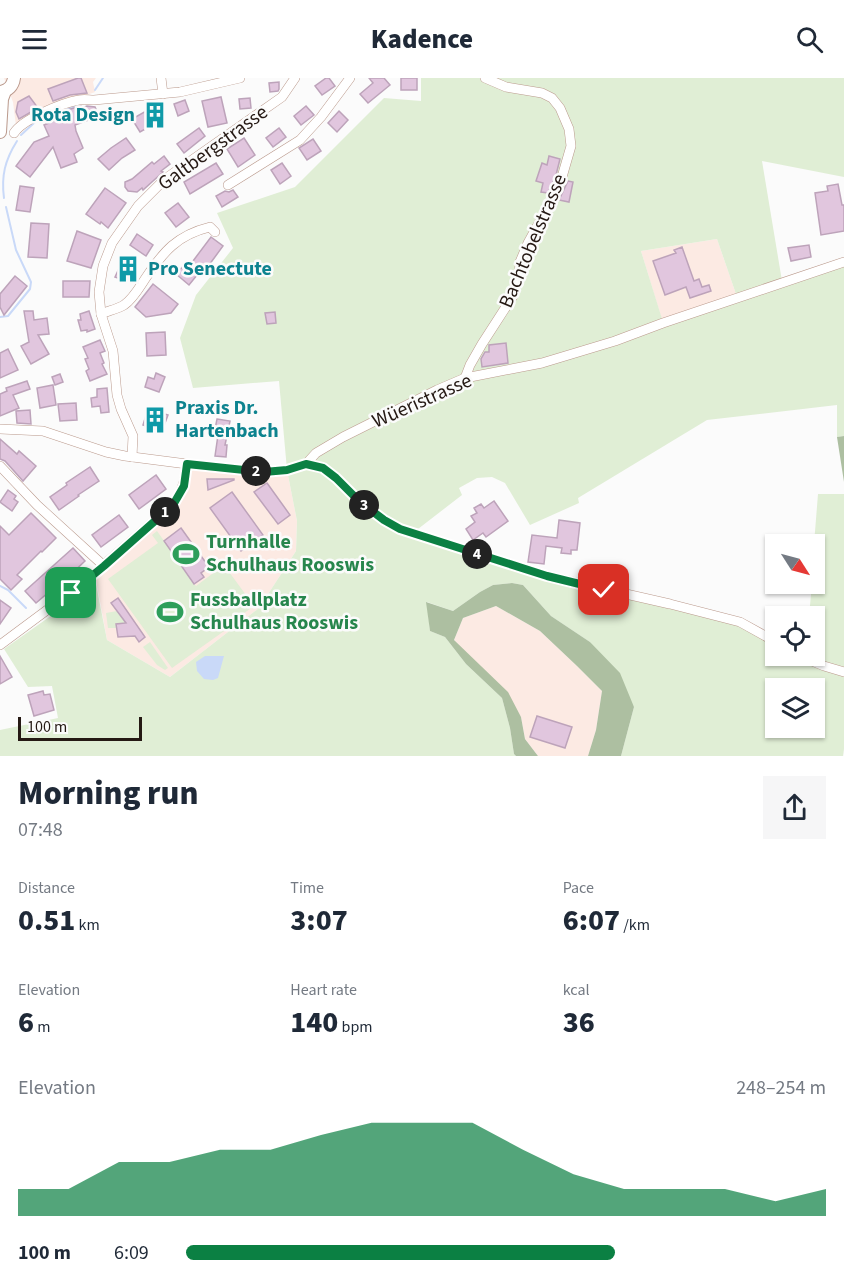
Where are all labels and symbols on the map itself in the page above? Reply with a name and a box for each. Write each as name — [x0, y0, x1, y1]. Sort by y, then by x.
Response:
street label: Galtbergstrasse — [152, 98, 274, 198]
building icon: Rota Design — [140, 100, 170, 130]
place label: Rota Design — [31, 101, 135, 129]
street label: Bachtobelstrasse — [492, 170, 574, 312]
building icon: Pro Senectute — [113, 254, 143, 284]
place label: Pro Senectute — [148, 255, 272, 283]
street label: Wüeristrasse — [368, 367, 476, 435]
place label: Praxis Dr. Hartenbach — [175, 394, 279, 445]
building icon: Praxis Dr. Hartenbach — [140, 405, 170, 435]
pin: 2 — [241, 456, 271, 486]
pin: 3 — [349, 490, 379, 520]
pin: 1 — [150, 497, 180, 527]
place label: Turnhalle Schulhaus Rooswis — [206, 528, 374, 579]
north arrow — [765, 534, 825, 594]
sports icon: Turnhalle Schulhaus Rooswis — [171, 539, 201, 569]
pin: 4 — [462, 539, 492, 569]
pin — [578, 564, 629, 615]
pin — [45, 567, 96, 618]
place label: Fussballplatz Schulhaus Rooswis — [190, 586, 358, 637]
sports icon: Fussballplatz Schulhaus Rooswis — [155, 597, 185, 627]
scale bar — [18, 714, 142, 742]

